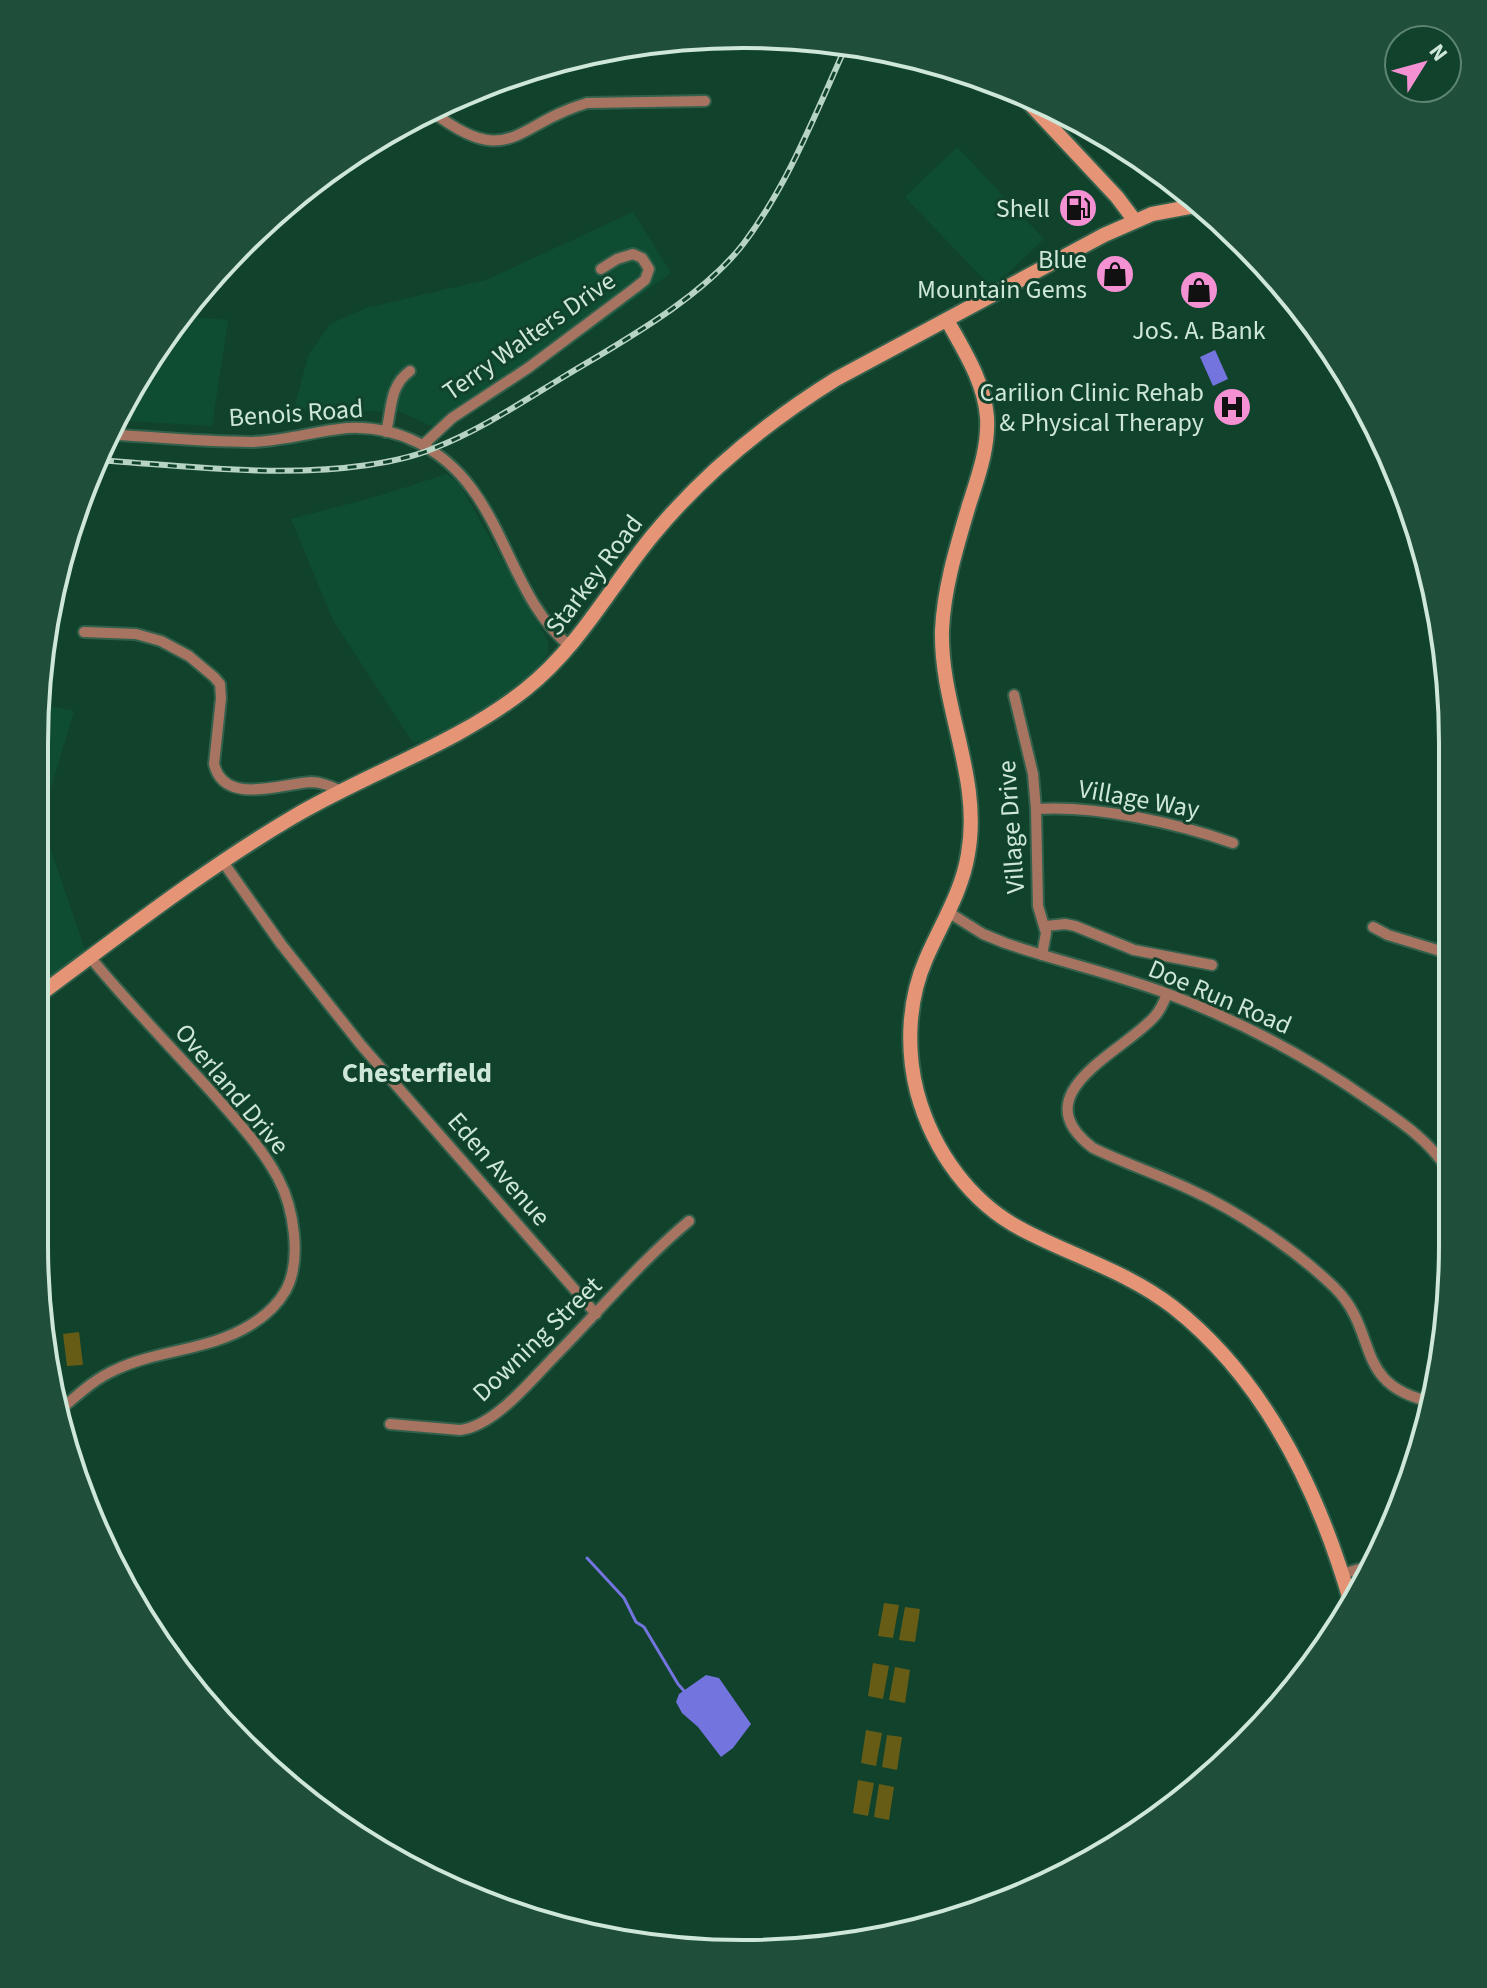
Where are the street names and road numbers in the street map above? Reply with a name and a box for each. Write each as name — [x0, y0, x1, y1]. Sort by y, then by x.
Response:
street label: Terry Walters Drive — [435, 262, 623, 410]
street label: Benois Road — [227, 390, 365, 436]
street label: Starkey Road — [536, 507, 652, 643]
street label: Village Drive — [988, 759, 1034, 895]
street label: Village Way — [1076, 770, 1202, 828]
street label: Doe Run Road — [1143, 950, 1297, 1044]
street label: Overland Drive — [166, 1015, 298, 1163]
street label: Eden Avenue — [439, 1104, 559, 1234]
street label: Downing Street — [464, 1268, 610, 1410]

